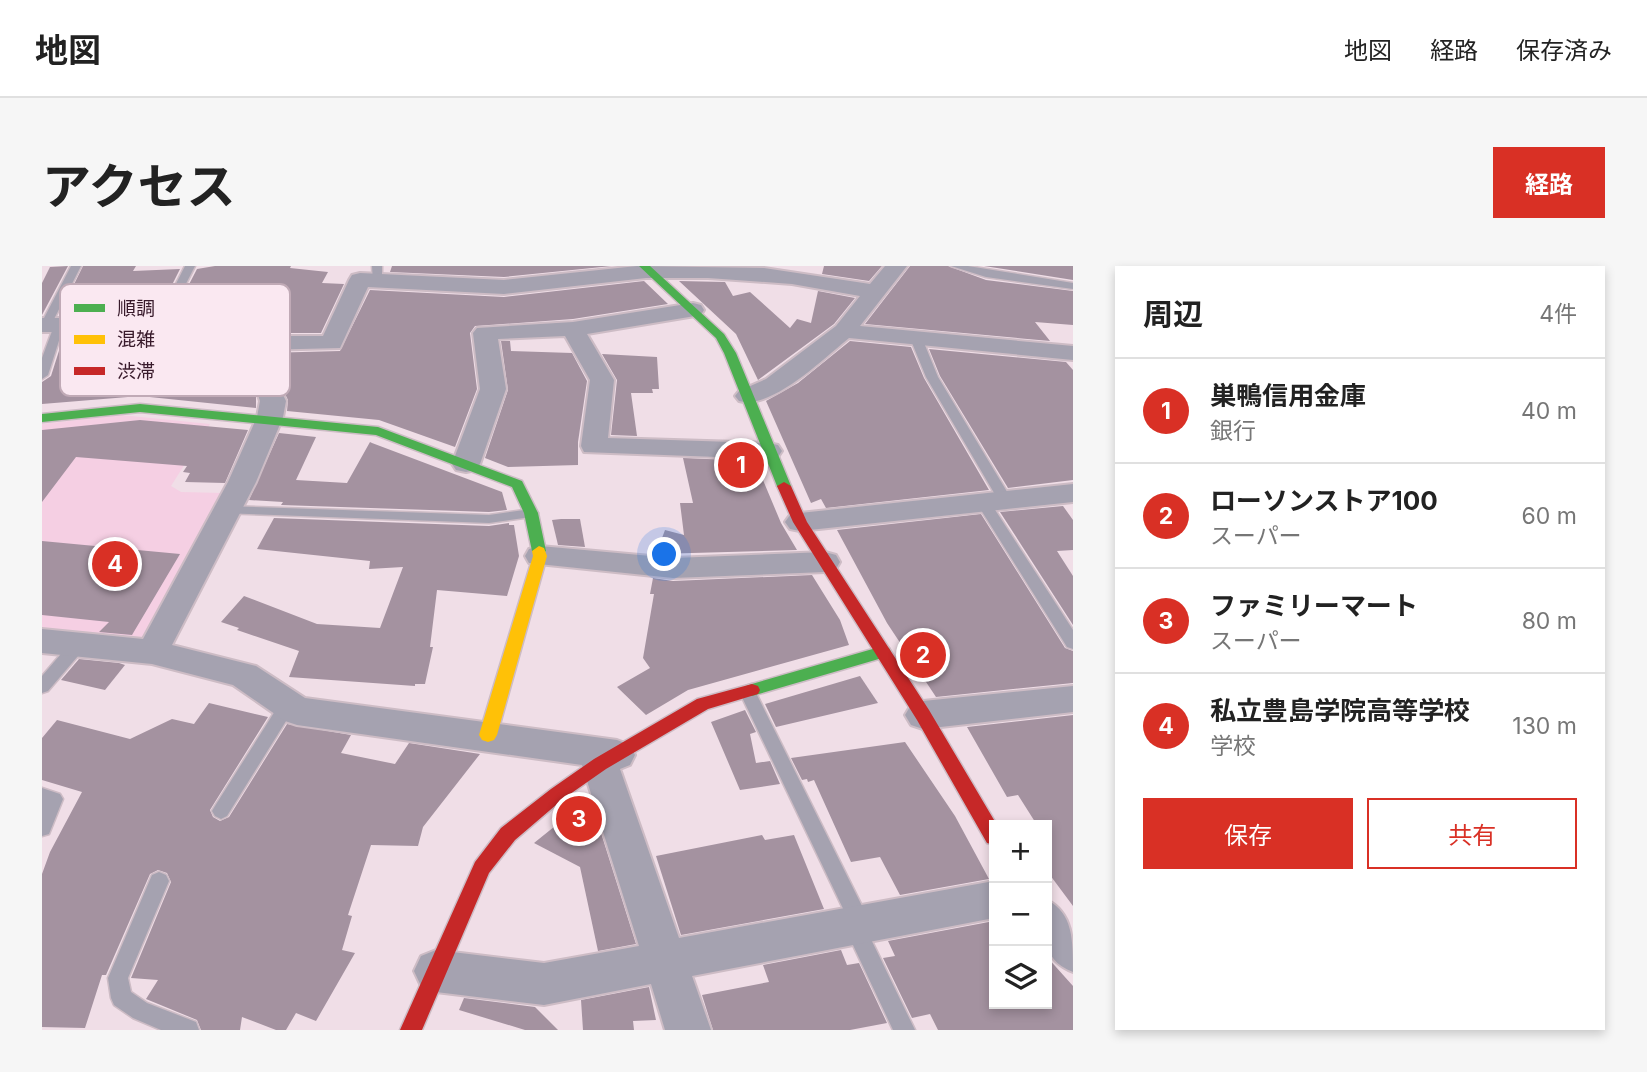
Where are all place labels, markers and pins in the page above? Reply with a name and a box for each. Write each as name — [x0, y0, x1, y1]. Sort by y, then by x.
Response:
pin: 1 — [718, 439, 764, 491]
pin: 4 — [92, 538, 138, 590]
pin: 2 — [900, 629, 946, 681]
pin: 3 — [556, 793, 602, 845]

